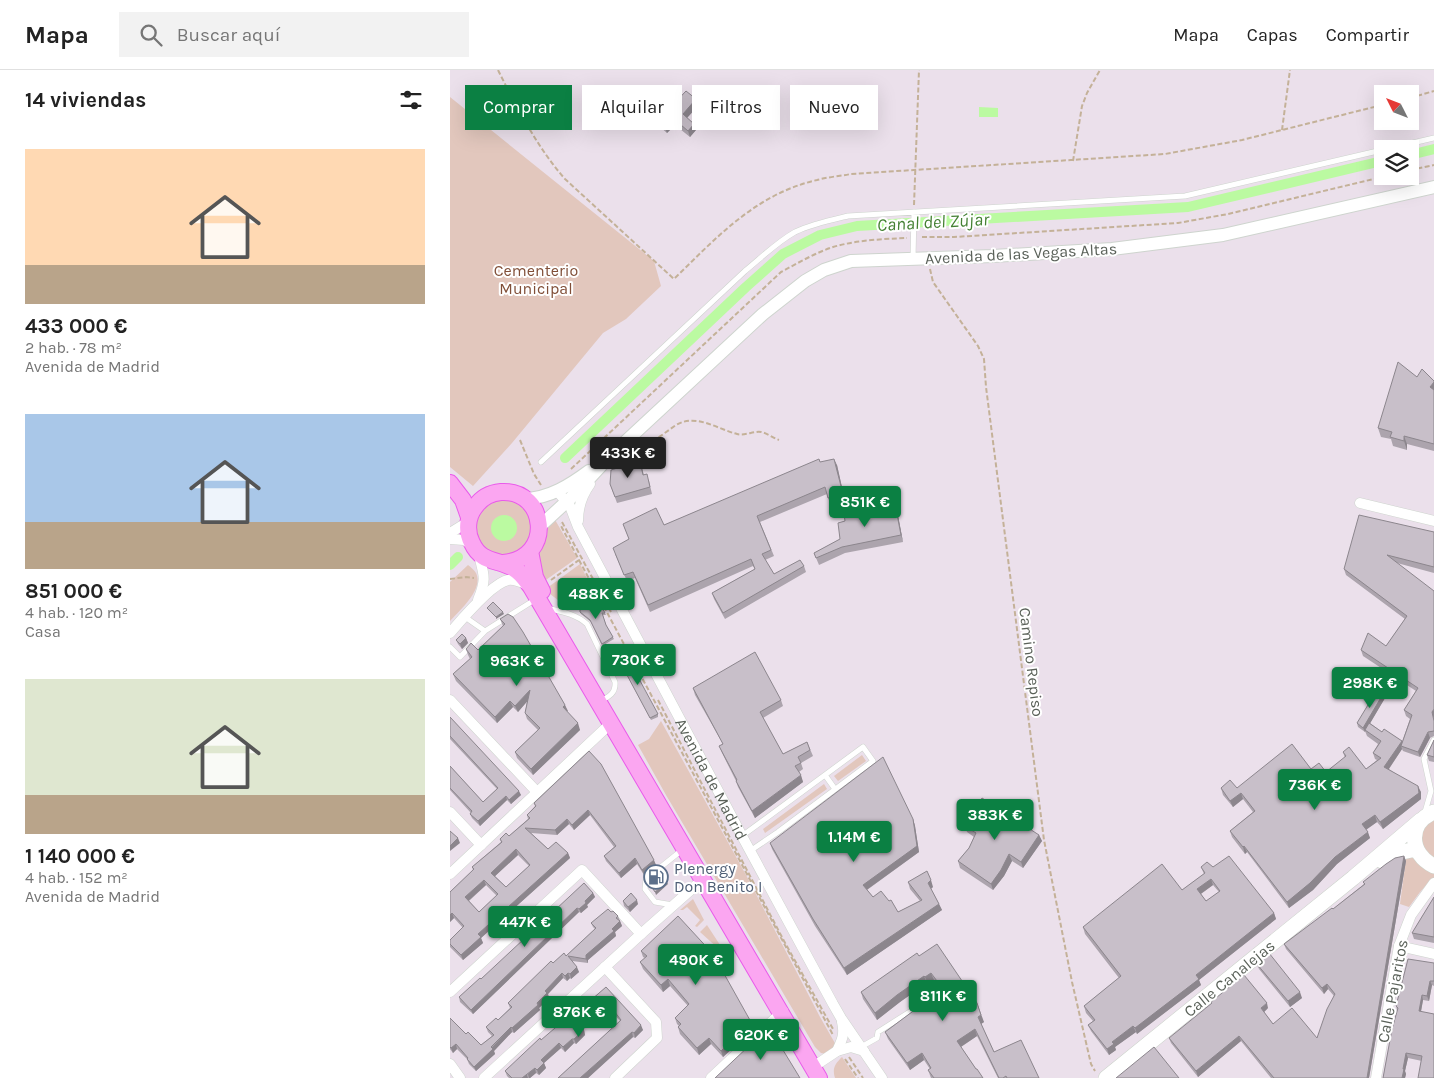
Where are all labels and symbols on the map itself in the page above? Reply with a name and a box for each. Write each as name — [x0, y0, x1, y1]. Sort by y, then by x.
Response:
north arrow — [1374, 85, 1419, 130]
water label: Canal del Zújar — [876, 208, 990, 236]
street label: Avenida de las Vegas Altas — [925, 239, 1118, 268]
park label: Cementerio Municipal — [494, 261, 578, 298]
pin: 433K € — [587, 436, 669, 479]
pin: 851K € — [824, 486, 906, 528]
pin: 488K € — [555, 578, 637, 620]
street label: Camino Repiso — [1015, 606, 1048, 718]
pin: 963K € — [476, 644, 558, 687]
pin: 730K € — [597, 644, 679, 686]
pin: 298K € — [1329, 666, 1411, 709]
street label: Avenida de Madrid — [671, 715, 751, 843]
pin: 736K € — [1274, 768, 1356, 811]
pin: 383K € — [954, 798, 1036, 841]
pin: 1.14M € — [808, 820, 900, 863]
place label: Plenergy Don Benito I — [674, 859, 762, 896]
fuel station icon: Plenergy Don Benito I — [643, 864, 669, 890]
pin: 447K € — [484, 906, 566, 948]
street label: Calle Canalejas — [1180, 936, 1279, 1021]
street label: Calle Pajaritos — [1373, 938, 1412, 1044]
pin: 490K € — [655, 944, 737, 986]
pin: 811K € — [902, 980, 984, 1022]
pin: 876K € — [538, 996, 620, 1038]
pin: 620K € — [720, 1018, 802, 1061]

